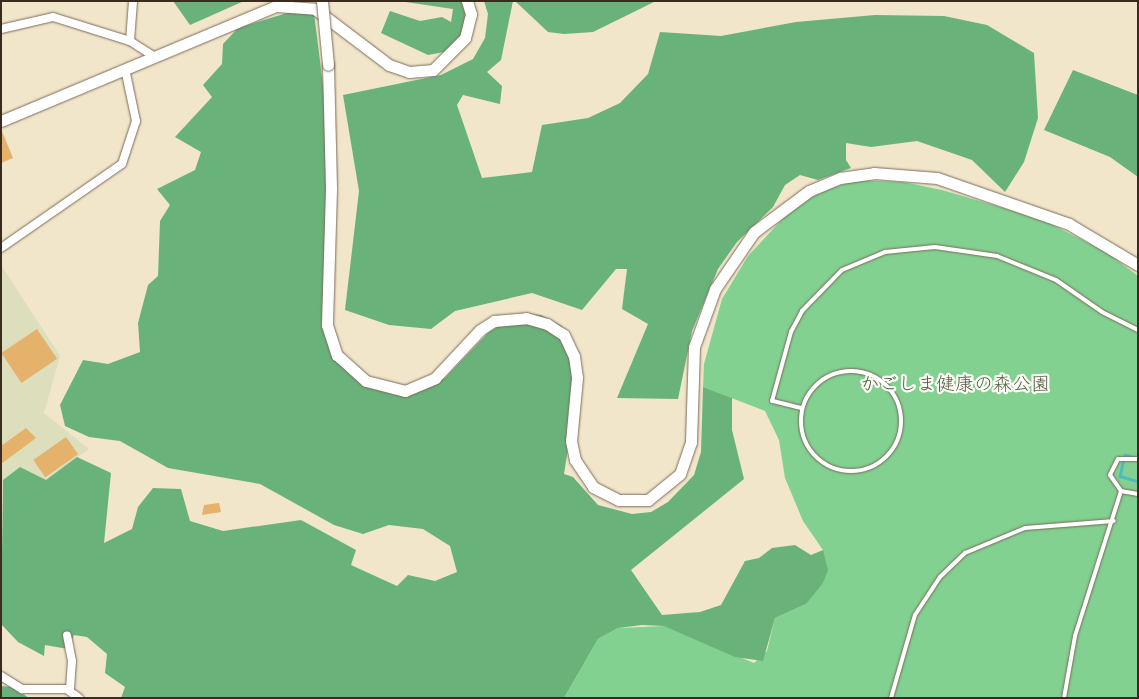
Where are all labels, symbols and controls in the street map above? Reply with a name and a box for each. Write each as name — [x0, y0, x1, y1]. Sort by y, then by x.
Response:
park label: かごしま健康の森公園 — [860, 376, 1050, 398]

